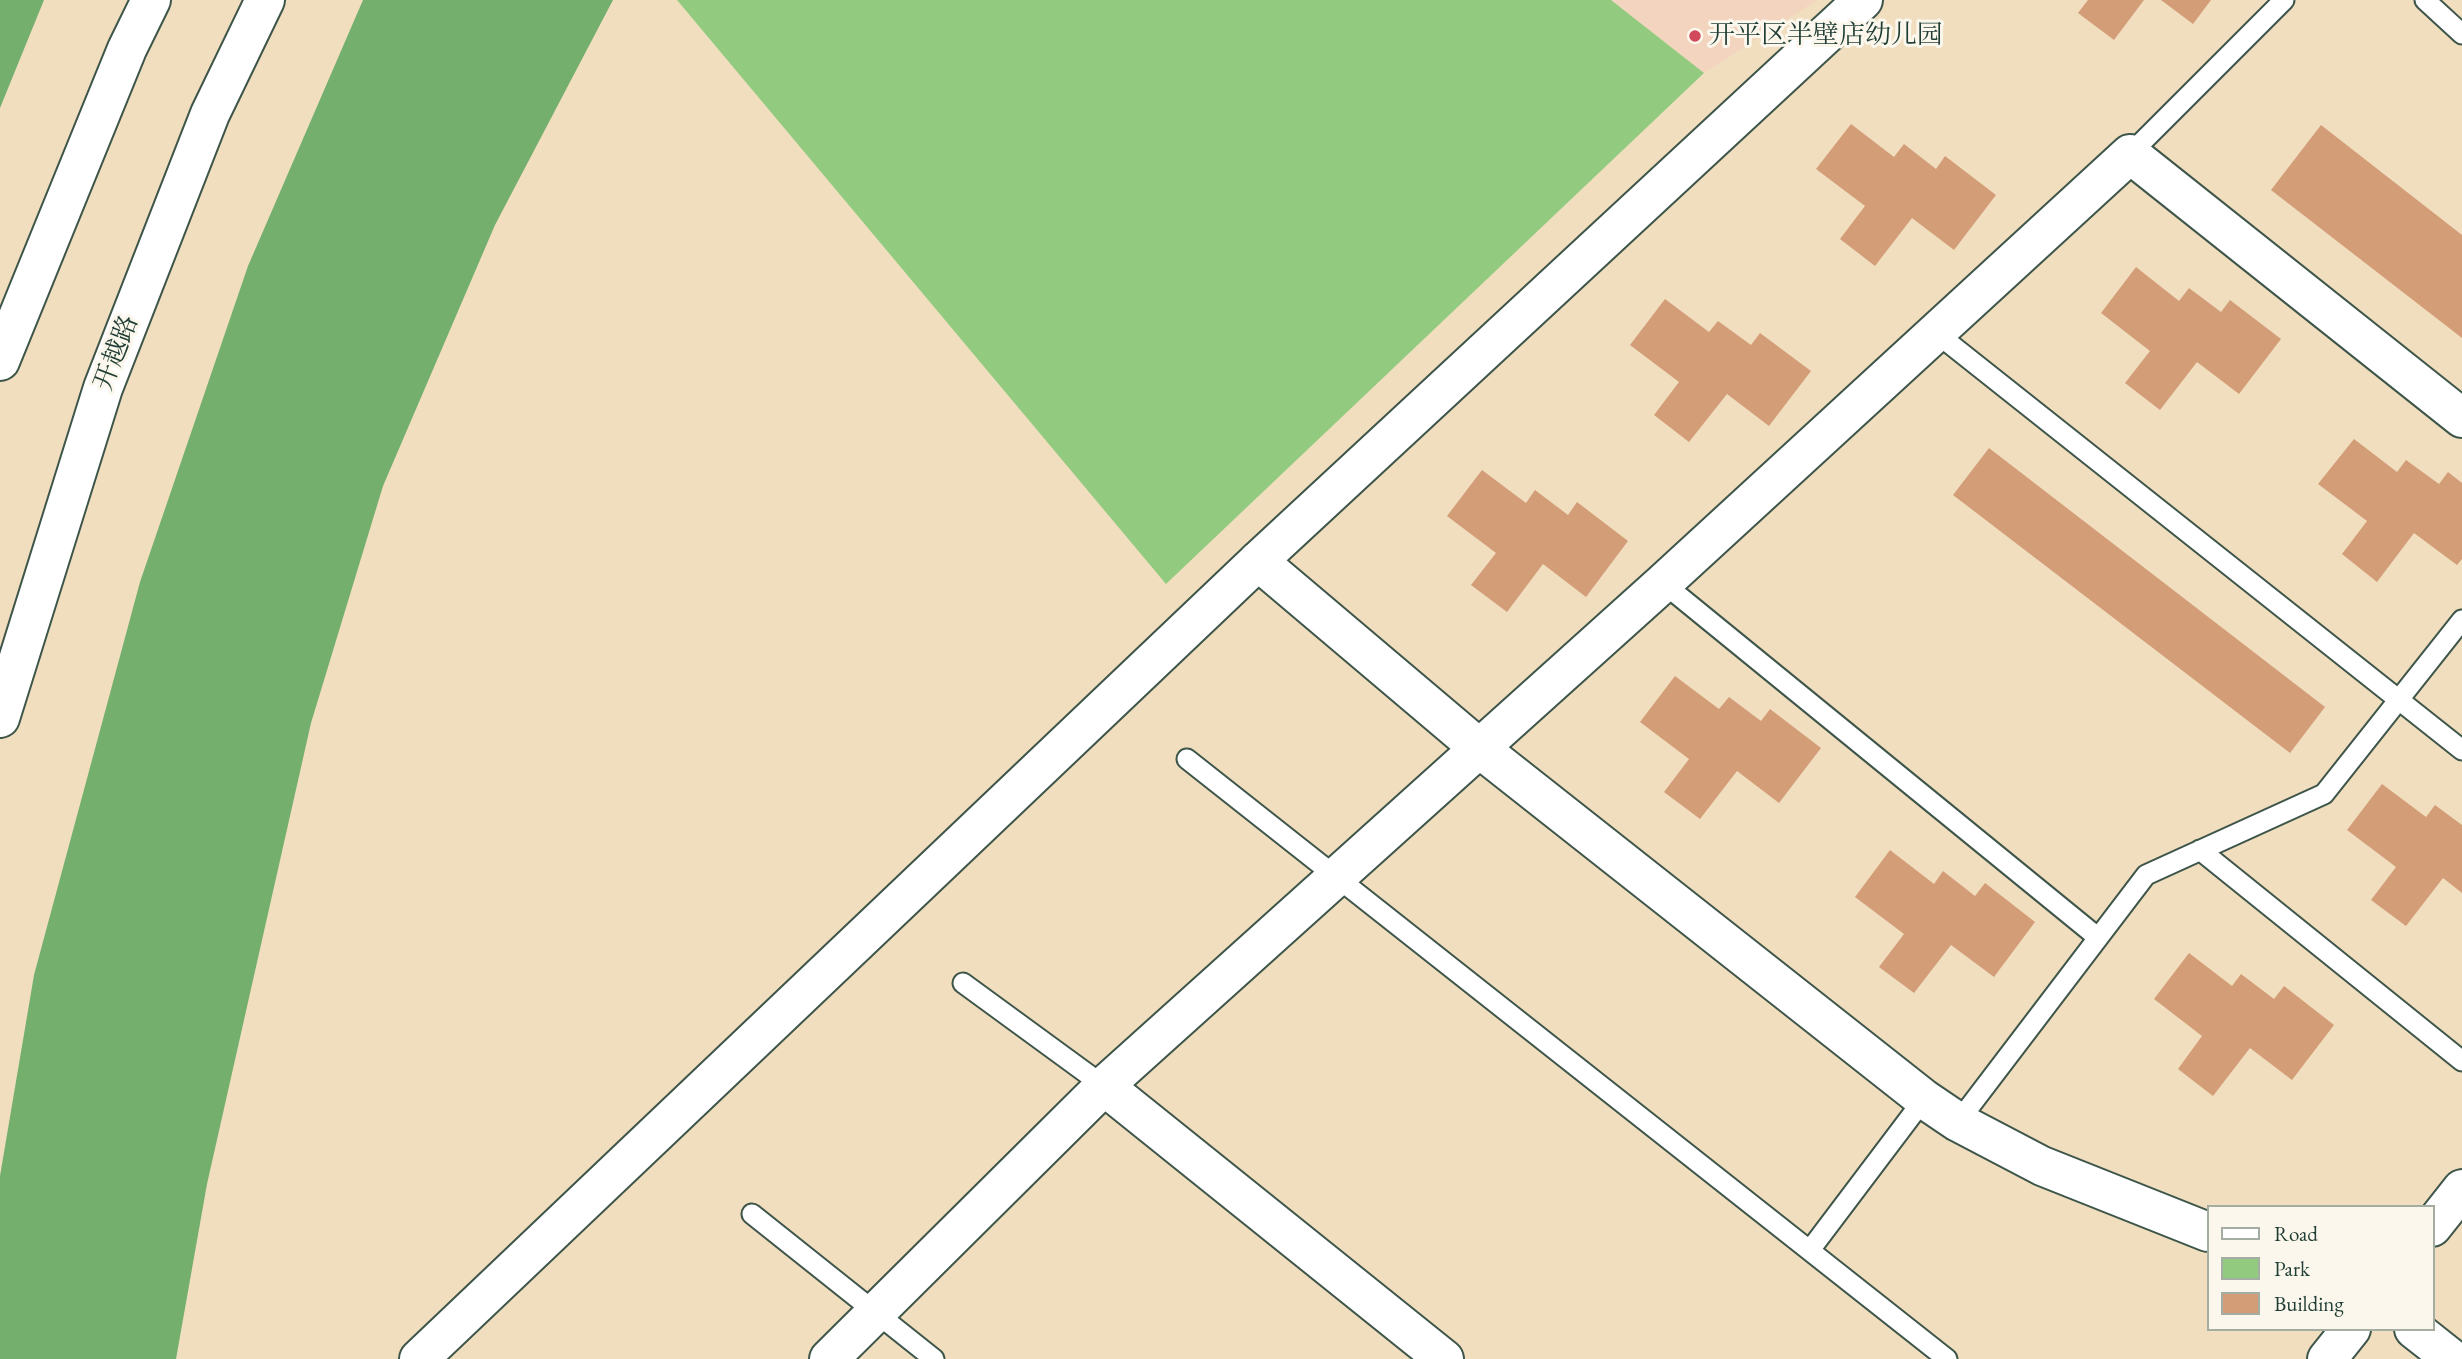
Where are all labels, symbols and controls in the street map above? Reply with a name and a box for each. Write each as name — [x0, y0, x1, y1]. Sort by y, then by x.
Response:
place label: 开平区半壁店幼儿园 — [1709, 20, 1943, 52]
marker: 开平区半壁店幼儿园 — [1687, 28, 1703, 44]
street label: 开越路 — [88, 311, 146, 395]
legend — [2206, 1205, 2434, 1331]
text: Road — [2274, 1220, 2318, 1247]
text: Park — [2274, 1255, 2310, 1282]
text: Building — [2274, 1290, 2344, 1317]

